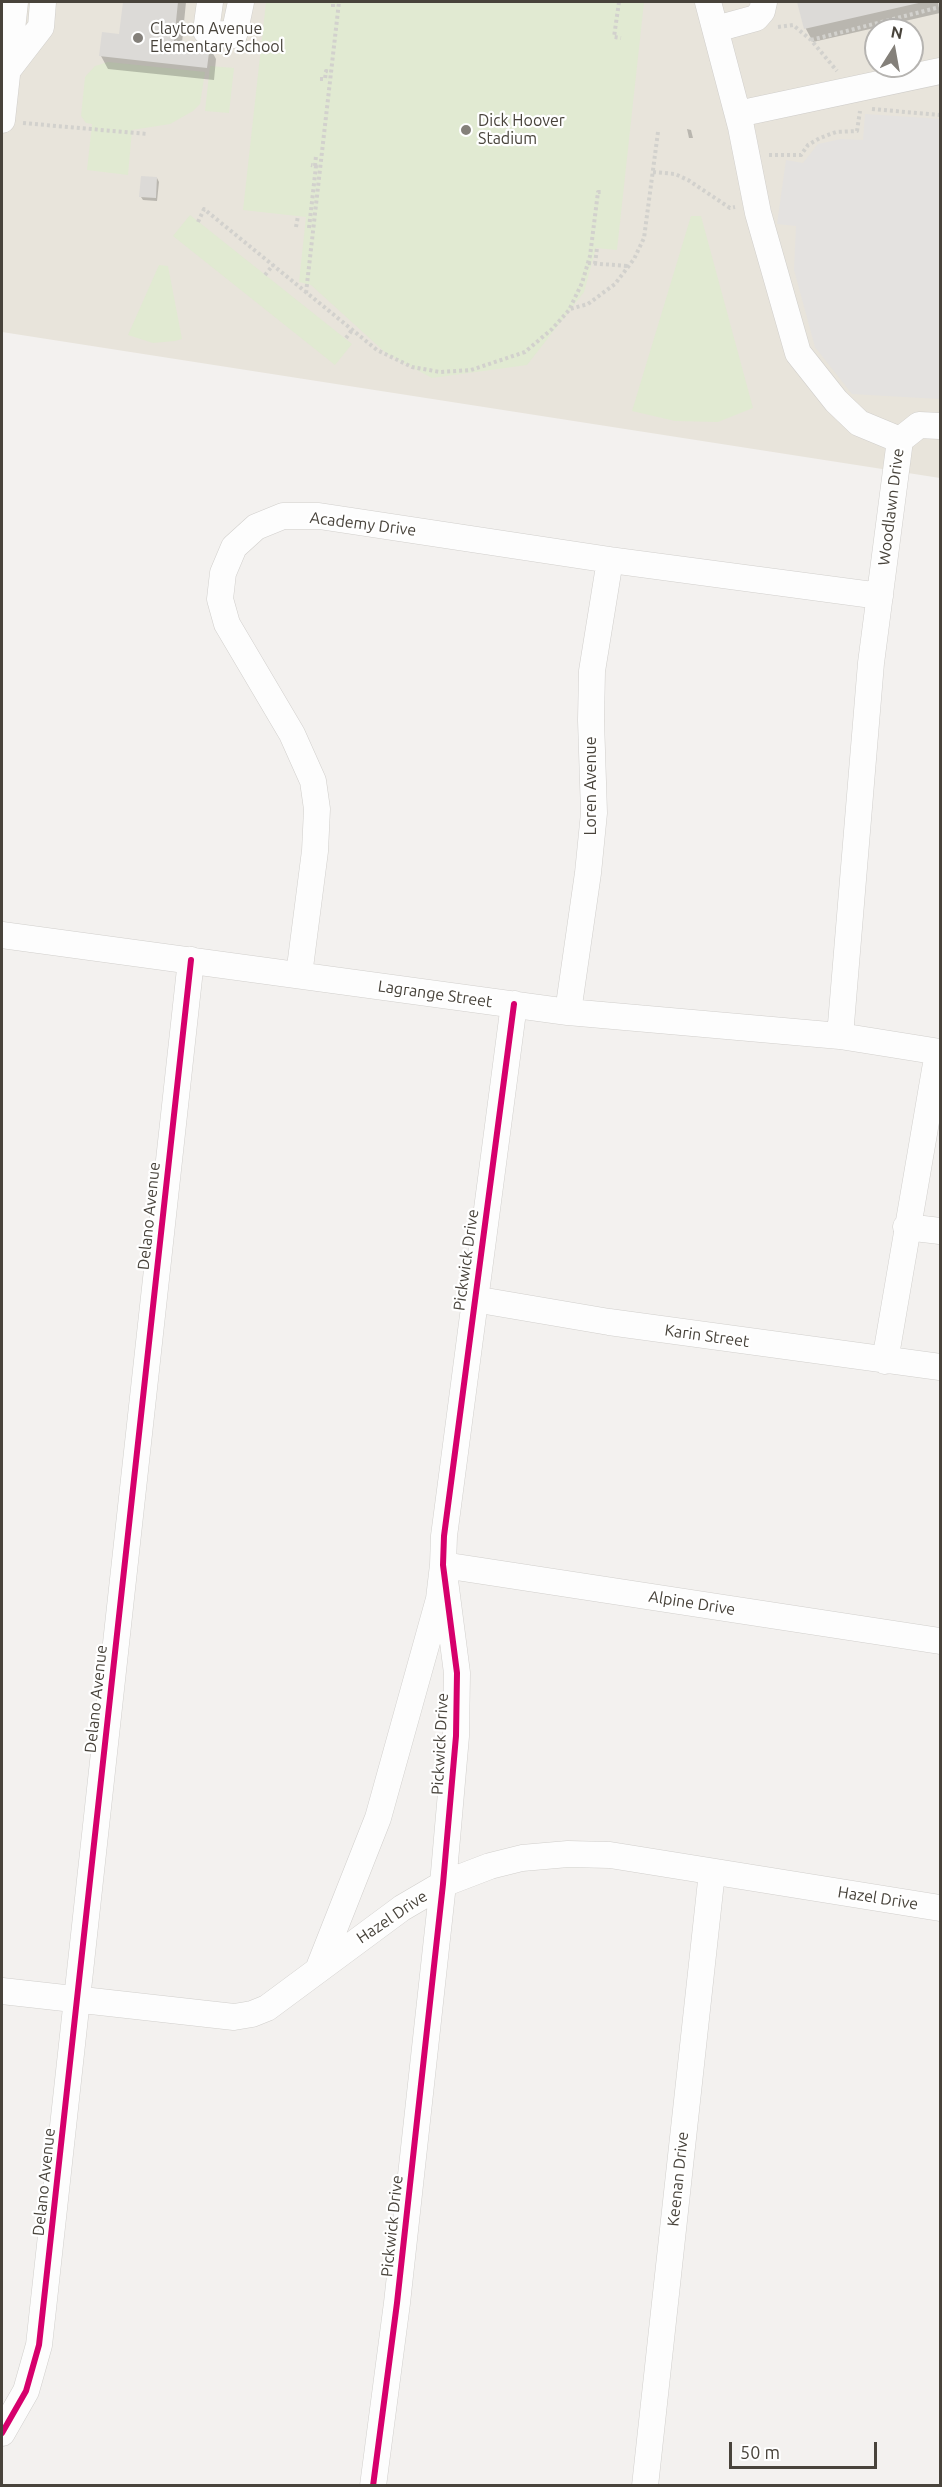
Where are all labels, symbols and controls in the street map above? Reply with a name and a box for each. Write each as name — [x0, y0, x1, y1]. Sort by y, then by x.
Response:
north arrow — [864, 18, 924, 78]
place label: Clayton Avenue Elementary School — [150, 19, 284, 57]
text: N — [889, 22, 905, 42]
marker: Clayton Avenue Elementary School — [131, 31, 145, 45]
place label: Dick Hoover Stadium — [478, 111, 565, 149]
marker: Dick Hoover Stadium — [459, 123, 473, 137]
street label: Woodlawn Drive — [874, 447, 908, 567]
street label: Academy Drive — [309, 508, 417, 540]
street label: Loren Avenue — [581, 736, 601, 836]
street label: Lagrange Street — [377, 976, 493, 1012]
street label: Delano Avenue — [134, 1161, 164, 1271]
street label: Pickwick Drive — [449, 1208, 483, 1312]
street label: Karin Street — [663, 1321, 751, 1351]
street label: Alpine Drive — [647, 1587, 737, 1619]
street label: Delano Avenue — [81, 1644, 111, 1754]
street label: Pickwick Drive — [428, 1692, 452, 1796]
street label: Hazel Drive — [836, 1882, 920, 1914]
street label: Hazel Drive — [353, 1886, 431, 1948]
street label: Delano Avenue — [29, 2127, 59, 2237]
street label: Keenan Drive — [663, 2131, 693, 2227]
street label: Pickwick Drive — [377, 2174, 407, 2278]
scale bar — [732, 2430, 880, 2468]
text: 50 m — [740, 2442, 780, 2462]

